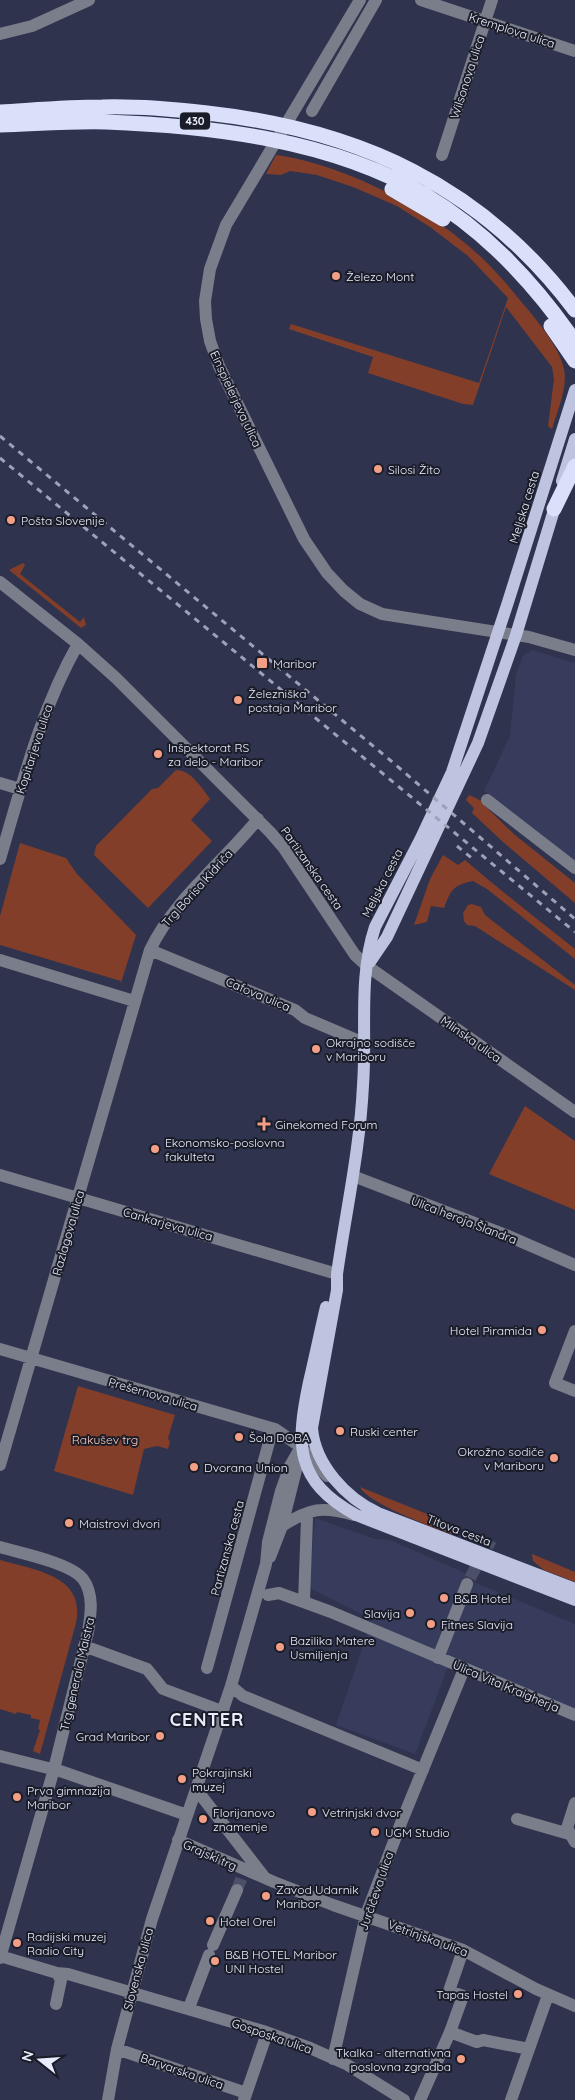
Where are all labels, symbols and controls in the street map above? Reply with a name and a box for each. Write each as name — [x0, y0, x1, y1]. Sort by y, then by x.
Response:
street label: Kremplova ulica — [467, 9, 557, 51]
street label: Wilsonova ulica — [447, 34, 487, 120]
road number: 430 — [180, 112, 210, 130]
place label: Železo Mont — [346, 269, 414, 284]
marker: Železo Mont — [330, 270, 342, 282]
street label: Einspielerjeva ulica — [207, 348, 265, 450]
place label: Silosi Žito — [388, 462, 440, 477]
marker: Silosi Žito — [372, 463, 384, 475]
street label: Meljska cesta — [506, 469, 542, 545]
place label: Pošta Slovenije — [21, 513, 105, 528]
marker: Pošta Slovenije — [5, 514, 17, 526]
marker: Maribor — [255, 656, 269, 670]
place label: Maribor — [273, 656, 317, 671]
place label: Železniška postaja Maribor — [248, 686, 337, 715]
marker: Železniška postaja Maribor — [232, 694, 244, 706]
street label: Kopitarjeva ulica — [12, 702, 56, 796]
place label: Inšpektorat RS za delo - Maribor — [168, 740, 263, 769]
marker: Inšpektorat RS za delo - Maribor — [152, 748, 164, 760]
street label: Partizanska cesta — [278, 824, 346, 912]
street label: Trg Borisa Kidriča — [158, 846, 236, 930]
street label: Meljska cesta — [358, 846, 406, 920]
street label: Cafova ulica — [223, 974, 293, 1014]
street label: Mlinska ulica — [438, 1013, 504, 1065]
place label: Okrajno sodišče v Mariboru — [326, 1035, 416, 1064]
marker: Okrajno sodišče v Mariboru — [310, 1043, 322, 1055]
marker: Ginekomed Forum — [257, 1117, 271, 1131]
place label: Ginekomed Forum — [275, 1117, 378, 1132]
place label: Ekonomsko-poslovna fakulteta — [165, 1135, 285, 1164]
marker: Ekonomsko-poslovna fakulteta — [149, 1143, 161, 1155]
street label: Razlagova ulica — [49, 1189, 87, 1277]
street label: Ulica heroja Šlandra — [409, 1193, 519, 1247]
street label: Cankarjeva ulica — [121, 1204, 215, 1244]
place label: Hotel Piramida — [450, 1323, 532, 1338]
marker: Hotel Piramida — [536, 1324, 548, 1336]
street label: Prešernova ulica — [107, 1374, 199, 1414]
place label: Ruski center — [350, 1424, 418, 1439]
marker: Ruski center — [334, 1425, 346, 1437]
place label: Šola DOBA — [249, 1430, 310, 1445]
marker: Šola DOBA — [233, 1431, 245, 1443]
park label: Rakušev trg — [72, 1432, 138, 1447]
place label: Okrožno sodiče v Mariboru — [458, 1444, 544, 1473]
marker: Okrožno sodiče v Mariboru — [548, 1452, 560, 1464]
place label: Dvorana Union — [204, 1460, 288, 1475]
marker: Dvorana Union — [188, 1461, 200, 1473]
street label: Partizanska cesta — [207, 1499, 247, 1597]
street label: Titova cesta — [425, 1511, 493, 1549]
place label: Maistrovi dvori — [79, 1516, 160, 1531]
marker: Maistrovi dvori — [63, 1517, 75, 1529]
place label: B&B Hotel — [454, 1591, 511, 1606]
marker: B&B Hotel — [438, 1592, 450, 1604]
place label: Slavija — [364, 1606, 400, 1621]
marker: Slavija — [404, 1607, 416, 1619]
street label: Trg generala Maistra — [57, 1616, 97, 1732]
place label: Fitnes Slavija — [441, 1617, 513, 1632]
marker: Fitnes Slavija — [425, 1618, 437, 1630]
place label: Bazilika Matere Usmiljenja — [290, 1633, 375, 1662]
marker: Bazilika Matere Usmiljenja — [274, 1641, 286, 1653]
street label: Ulica Vita Kraigherja — [450, 1657, 562, 1715]
district label: CENTER — [170, 1708, 244, 1731]
place label: Grad Maribor — [76, 1729, 150, 1744]
marker: Grad Maribor — [154, 1730, 166, 1742]
place label: Pokrajinski muzej — [192, 1765, 252, 1794]
marker: Pokrajinski muzej — [176, 1773, 188, 1785]
place label: Prva gimnazija Maribor — [27, 1783, 110, 1812]
marker: Prva gimnazija Maribor — [11, 1791, 23, 1803]
place label: Florijanovo znamenje — [213, 1805, 275, 1834]
place label: Vetrinjski dvor — [322, 1805, 402, 1820]
marker: Vetrinjski dvor — [306, 1806, 318, 1818]
marker: Florijanovo znamenje — [197, 1813, 209, 1825]
place label: UGM Studio — [385, 1825, 450, 1840]
marker: UGM Studio — [369, 1826, 381, 1838]
street label: Grajski trg — [181, 1837, 239, 1873]
street label: Jurčičeva ulica — [355, 1850, 397, 1932]
place label: Zavod Udarnik Maribor — [276, 1882, 359, 1911]
marker: Zavod Udarnik Maribor — [260, 1890, 272, 1902]
place label: Hotel Orel — [220, 1914, 276, 1929]
marker: Hotel Orel — [204, 1915, 216, 1927]
street label: Vetrinjska ulica — [386, 1917, 470, 1959]
street label: Slovenska ulica — [120, 1926, 156, 2012]
place label: Radijski muzej Radio City — [27, 1929, 107, 1958]
marker: Radijski muzej Radio City — [11, 1937, 23, 1949]
place label: B&B HOTEL Maribor UNI Hostel — [225, 1947, 337, 1976]
marker: B&B HOTEL Maribor UNI Hostel — [209, 1955, 221, 1967]
place label: Tapas Hostel — [436, 1987, 508, 2002]
marker: Tapas Hostel — [512, 1988, 524, 2000]
street label: Gosposka ulica — [230, 2015, 314, 2057]
north arrow — [15, 2035, 65, 2085]
place label: Tkalka - alternativna poslovna zgradba — [336, 2045, 451, 2074]
text: N — [17, 2049, 38, 2064]
street label: Barvarska ulica — [139, 2050, 225, 2092]
marker: Tkalka - alternativna poslovna zgradba — [455, 2053, 467, 2065]

